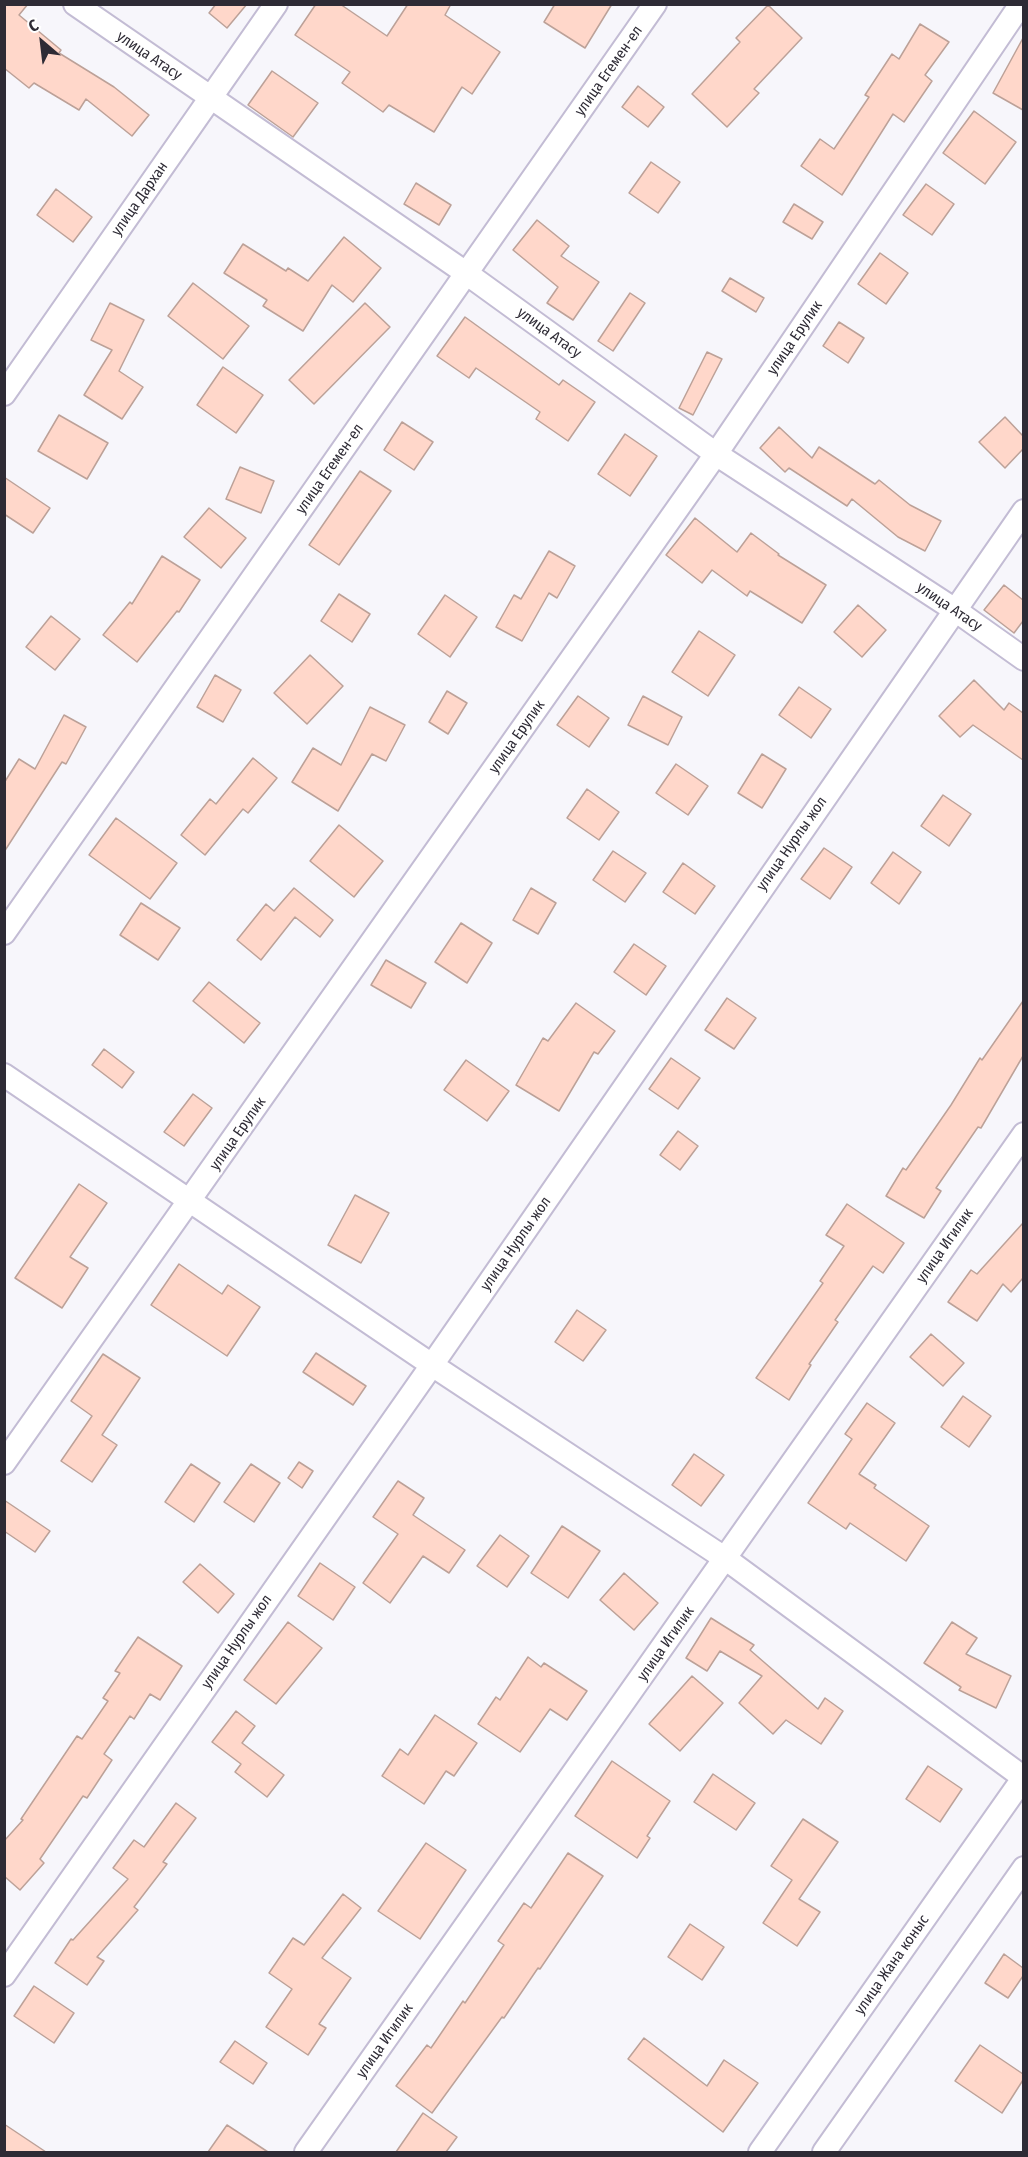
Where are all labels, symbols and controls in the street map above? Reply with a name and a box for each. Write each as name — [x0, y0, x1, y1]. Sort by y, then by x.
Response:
north arrow — [12, 12, 72, 72]
text: С — [25, 15, 41, 36]
street label: улица Егемен-ел — [571, 22, 647, 120]
street label: улица Атасу — [113, 28, 185, 84]
street label: улица Дархан — [108, 158, 172, 240]
street label: улица Ерулик — [764, 298, 826, 378]
street label: улица Атасу — [513, 304, 585, 362]
street label: улица Егемен-ел — [292, 420, 368, 518]
street label: улица Атасу — [913, 579, 985, 635]
street label: улица Ерулик — [485, 697, 549, 777]
street label: улица Нурлы жол — [753, 793, 831, 895]
street label: улица Ерулик — [206, 1094, 270, 1174]
street label: улица Нурлы жол — [477, 1193, 555, 1295]
street label: улица Игилик — [913, 1205, 977, 1287]
street label: улица Нурлы жол — [198, 1591, 276, 1693]
street label: улица Игилик — [634, 1603, 698, 1685]
street label: улица Жана коныс — [851, 1912, 933, 2018]
street label: улица Игилик — [353, 2000, 417, 2082]

